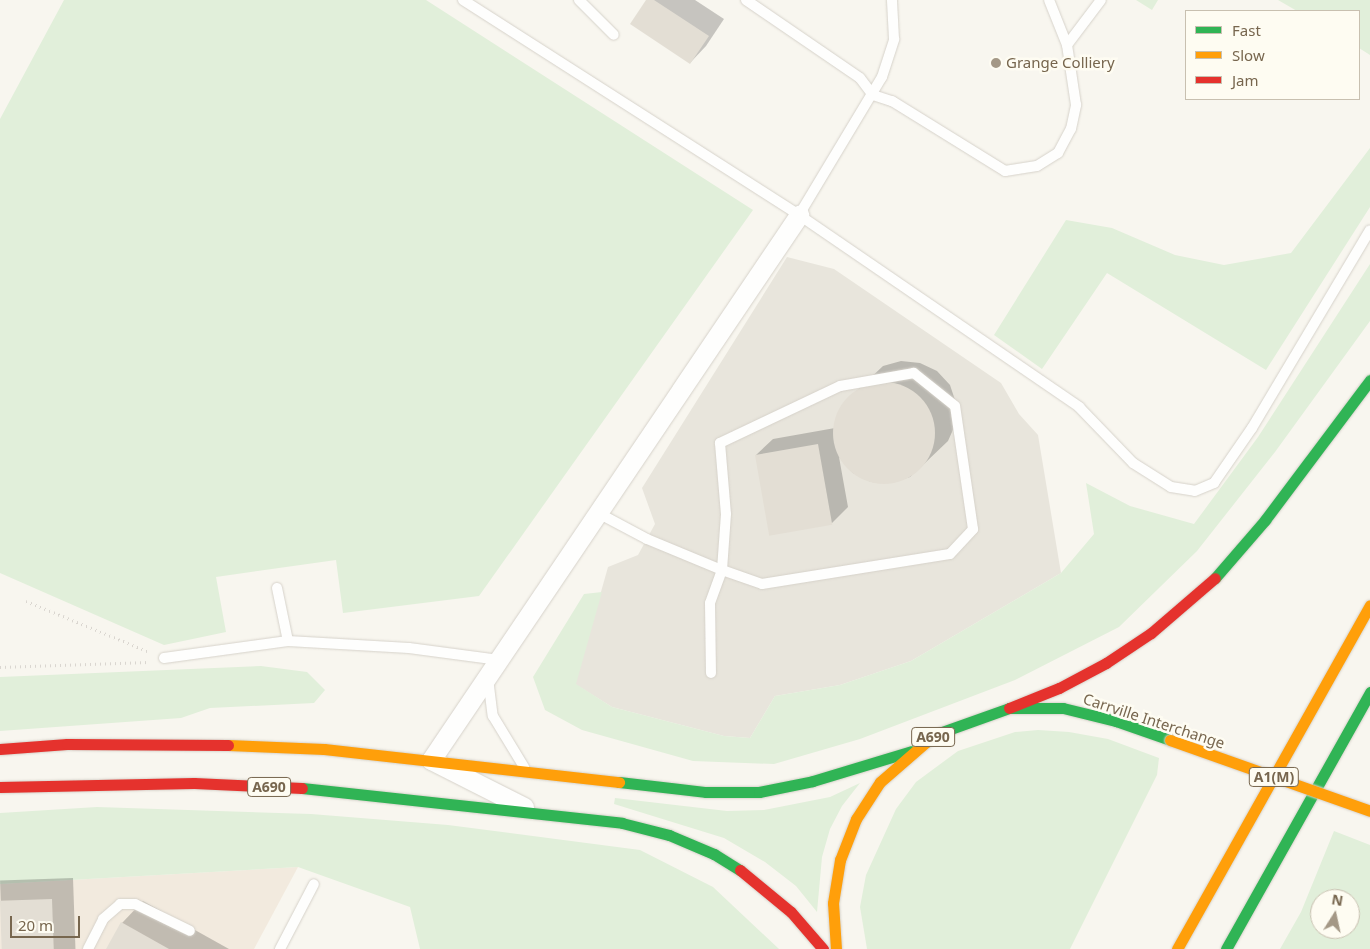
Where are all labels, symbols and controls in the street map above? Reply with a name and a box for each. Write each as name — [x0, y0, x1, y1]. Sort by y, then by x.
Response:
legend — [1185, 10, 1360, 100]
text: Fast — [1232, 20, 1261, 40]
text: Slow — [1232, 45, 1265, 65]
place label: Grange Colliery — [1006, 54, 1115, 72]
marker: Grange Colliery — [990, 57, 1002, 69]
text: Jam — [1232, 70, 1259, 90]
street label: Carrville Interchange — [1081, 690, 1227, 752]
road number: A690 — [910, 726, 956, 749]
road number: A1(M) — [1248, 766, 1300, 789]
road number: A690 — [246, 776, 292, 799]
north arrow — [1310, 889, 1360, 939]
text: N — [1330, 889, 1345, 910]
scale bar — [12, 906, 82, 938]
text: 20 m — [18, 915, 53, 935]

